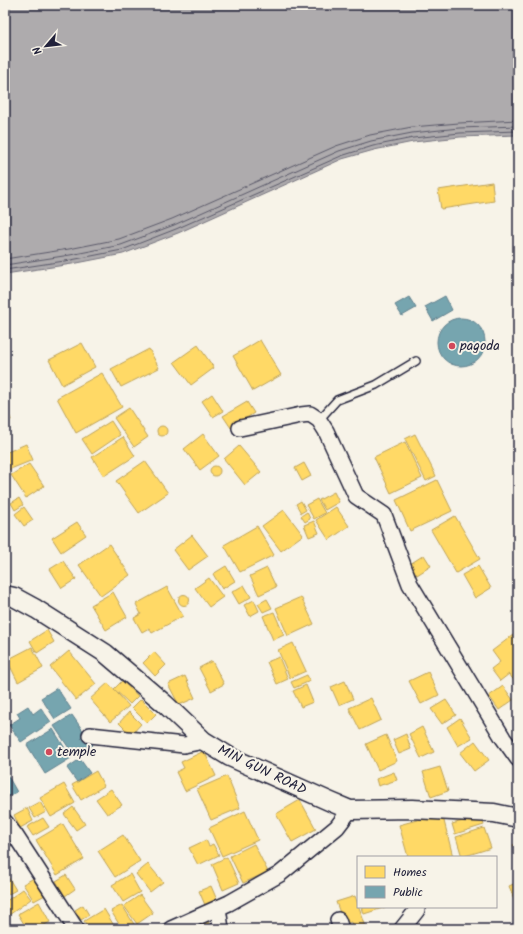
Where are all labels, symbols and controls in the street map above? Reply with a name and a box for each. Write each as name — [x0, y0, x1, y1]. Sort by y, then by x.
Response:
north arrow — [26, 26, 66, 66]
text: N — [28, 43, 48, 58]
place label: pagoda — [459, 335, 500, 357]
marker: pagoda — [447, 341, 457, 351]
street label: MIN GUN ROAD — [214, 739, 310, 801]
place label: temple — [57, 741, 97, 763]
marker: temple — [44, 747, 54, 757]
legend — [357, 856, 497, 908]
text: Homes — [393, 863, 427, 882]
text: Public — [393, 883, 423, 902]

